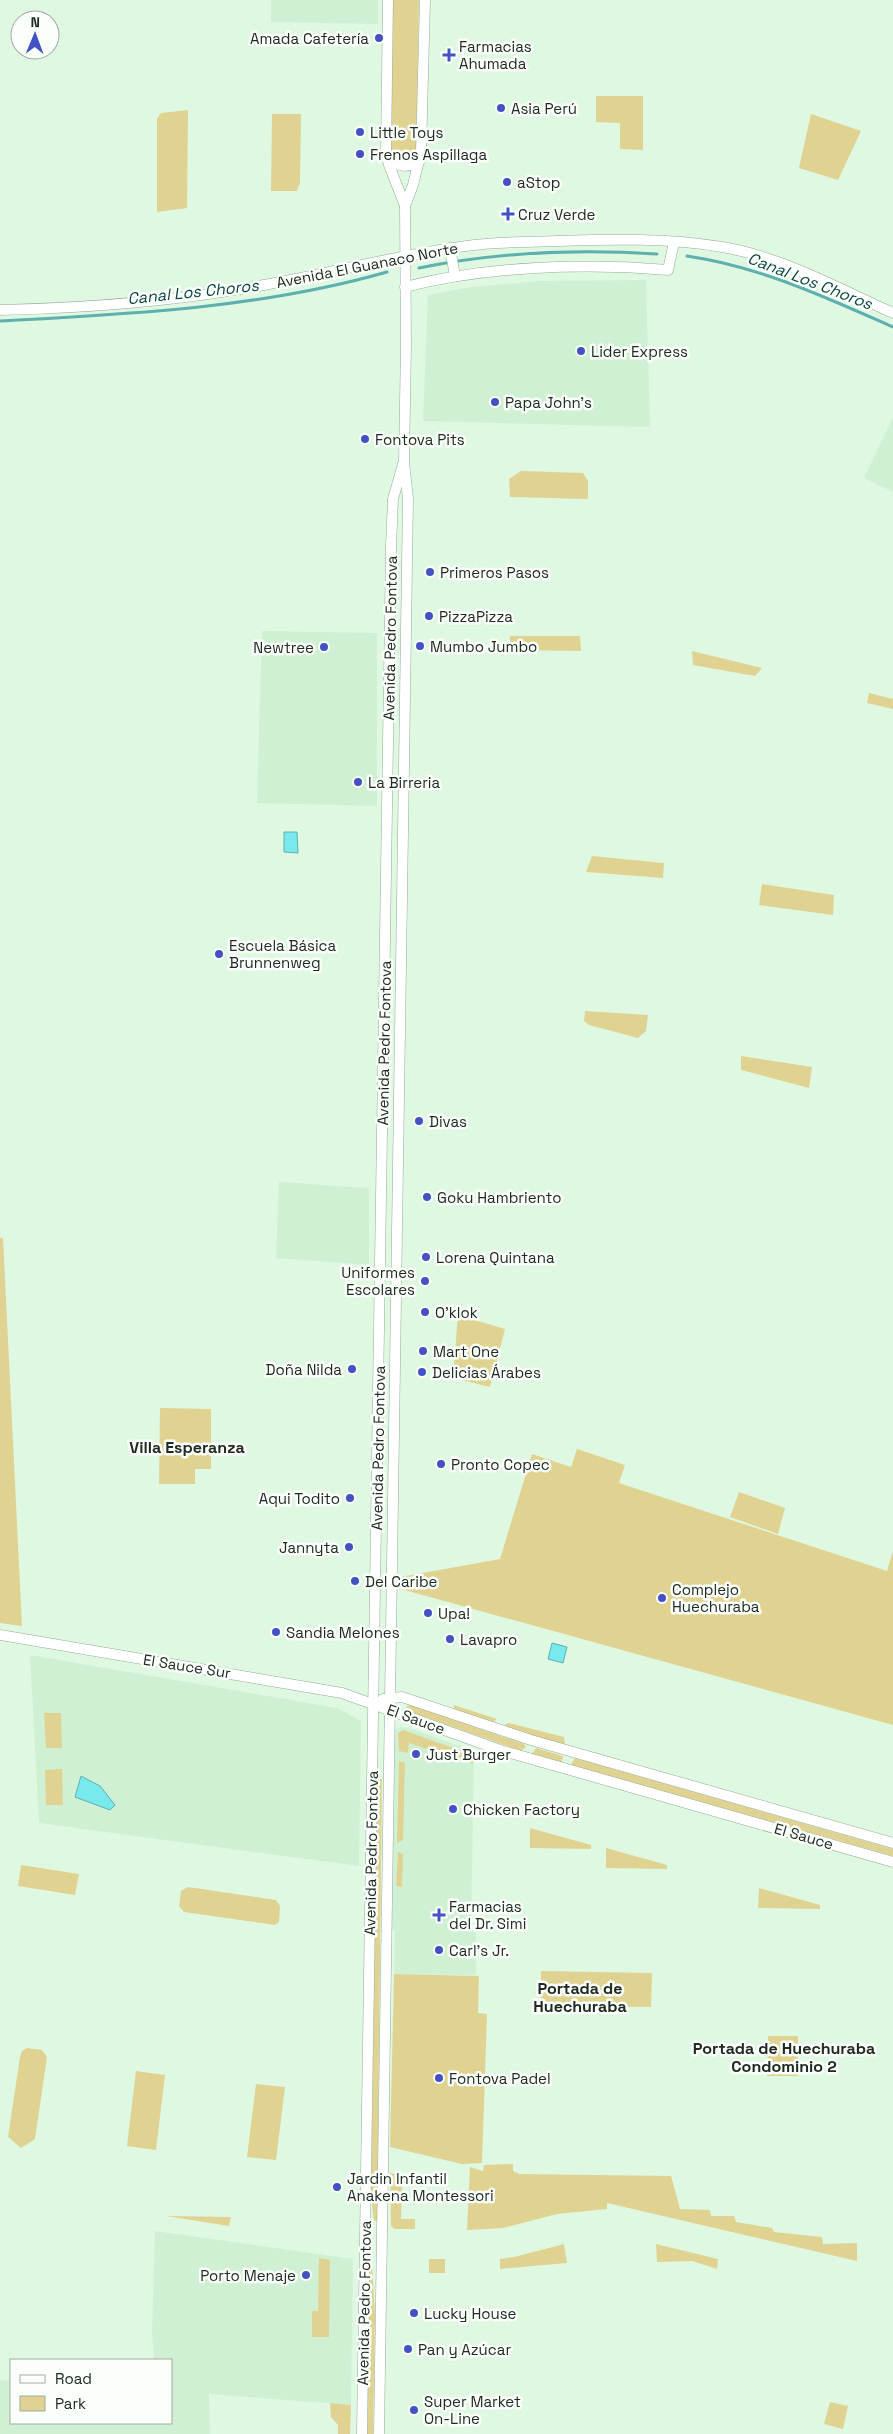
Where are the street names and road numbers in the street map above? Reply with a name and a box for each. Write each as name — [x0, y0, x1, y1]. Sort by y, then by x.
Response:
street label: Avenida El Guanaco Norte — [275, 238, 460, 292]
street label: Avenida Pedro Fontova — [379, 555, 401, 721]
street label: Avenida Pedro Fontova — [373, 960, 395, 1126]
street label: Avenida Pedro Fontova — [367, 1365, 389, 1531]
street label: El Sauce Sur — [142, 1650, 233, 1682]
street label: El Sauce — [384, 1700, 448, 1738]
street label: Avenida Pedro Fontova — [360, 1770, 382, 1936]
street label: El Sauce — [772, 1819, 836, 1854]
street label: Avenida Pedro Fontova — [353, 2220, 375, 2386]

